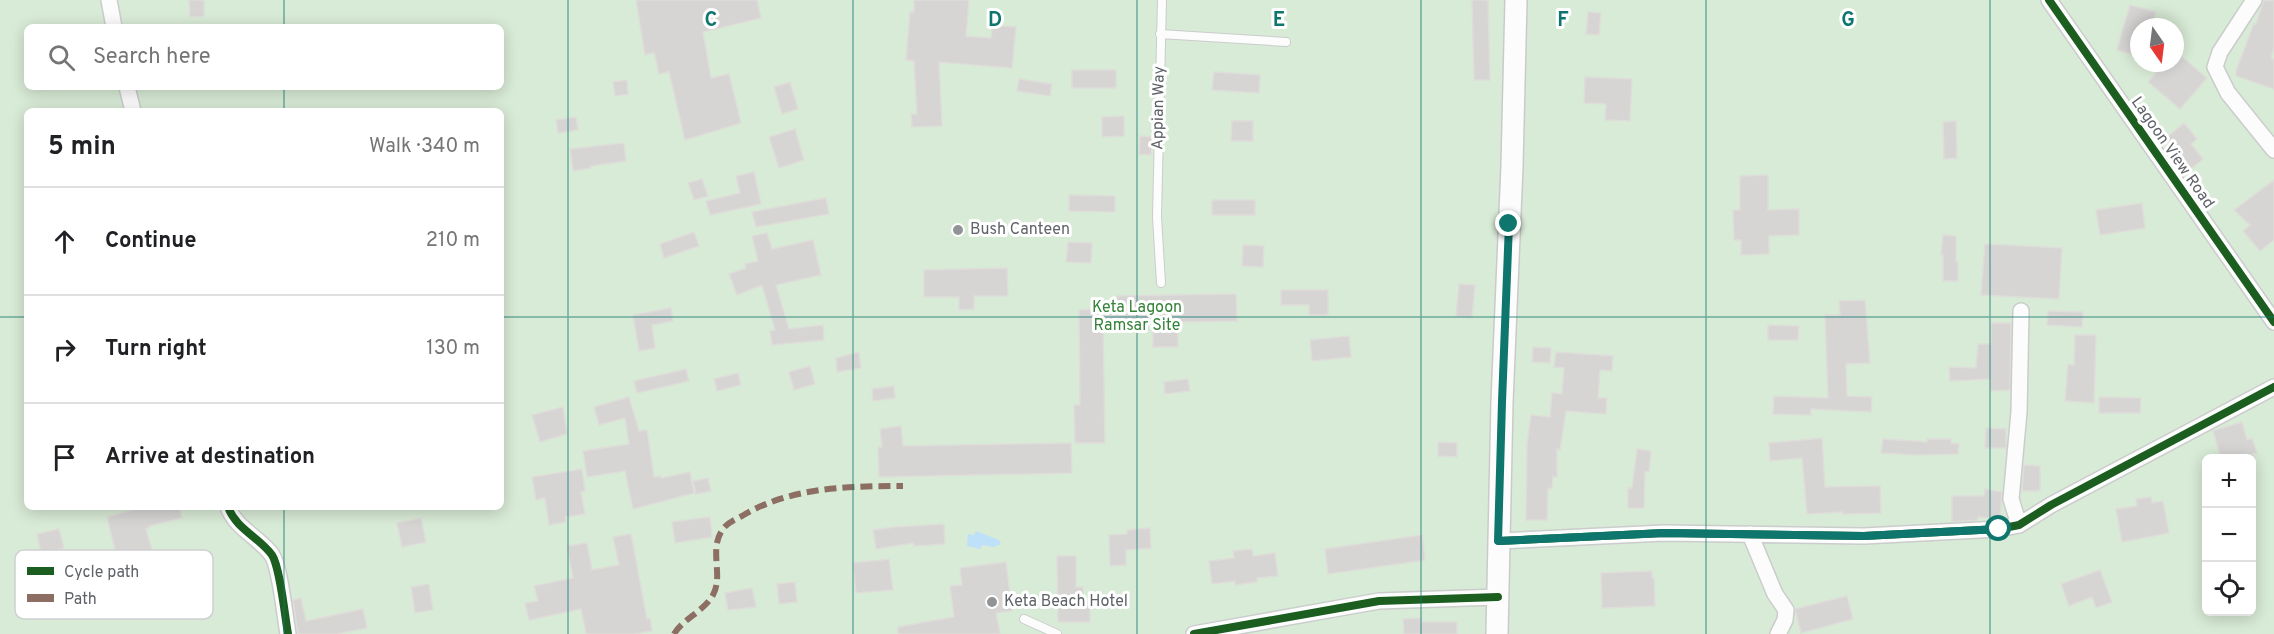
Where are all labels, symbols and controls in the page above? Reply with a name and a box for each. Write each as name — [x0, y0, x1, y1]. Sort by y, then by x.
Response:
text: C — [705, 8, 717, 34]
text: D — [988, 8, 1002, 34]
text: E — [1273, 8, 1285, 34]
text: F — [1557, 8, 1569, 34]
text: G — [1841, 8, 1855, 34]
north arrow — [2130, 18, 2184, 72]
search box — [24, 24, 504, 90]
icon: search — [45, 41, 78, 74]
text: Search here — [93, 44, 211, 71]
street label: Appian Way — [1148, 66, 1170, 150]
street label: Lagoon View Road — [2126, 93, 2218, 213]
text: 5 min — [48, 131, 116, 164]
text: Walk · 340 m — [369, 134, 480, 160]
route end — [1495, 210, 1521, 236]
place label: Bush Canteen — [970, 220, 1070, 240]
marker: Bush Canteen — [951, 223, 965, 237]
icon: ahead — [48, 225, 81, 258]
text: Continue — [105, 228, 196, 255]
text: 210 m — [426, 228, 480, 254]
park label: Keta Lagoon Ramsar Site — [1092, 298, 1182, 336]
icon: right — [48, 333, 81, 366]
text: Turn right — [105, 336, 207, 363]
text: 130 m — [426, 336, 480, 362]
icon: arrive — [48, 441, 81, 474]
text: Arrive at destination — [105, 444, 315, 471]
map controls — [2202, 454, 2256, 616]
button: + — [2202, 454, 2256, 508]
button: − — [2202, 508, 2256, 562]
route start — [1985, 515, 2011, 541]
legend — [15, 550, 213, 619]
button: locate — [2202, 562, 2256, 616]
text: Cycle path — [64, 563, 139, 583]
text: Path — [64, 590, 97, 610]
place label: Keta Beach Hotel — [1004, 592, 1128, 612]
marker: Keta Beach Hotel — [985, 595, 999, 609]

